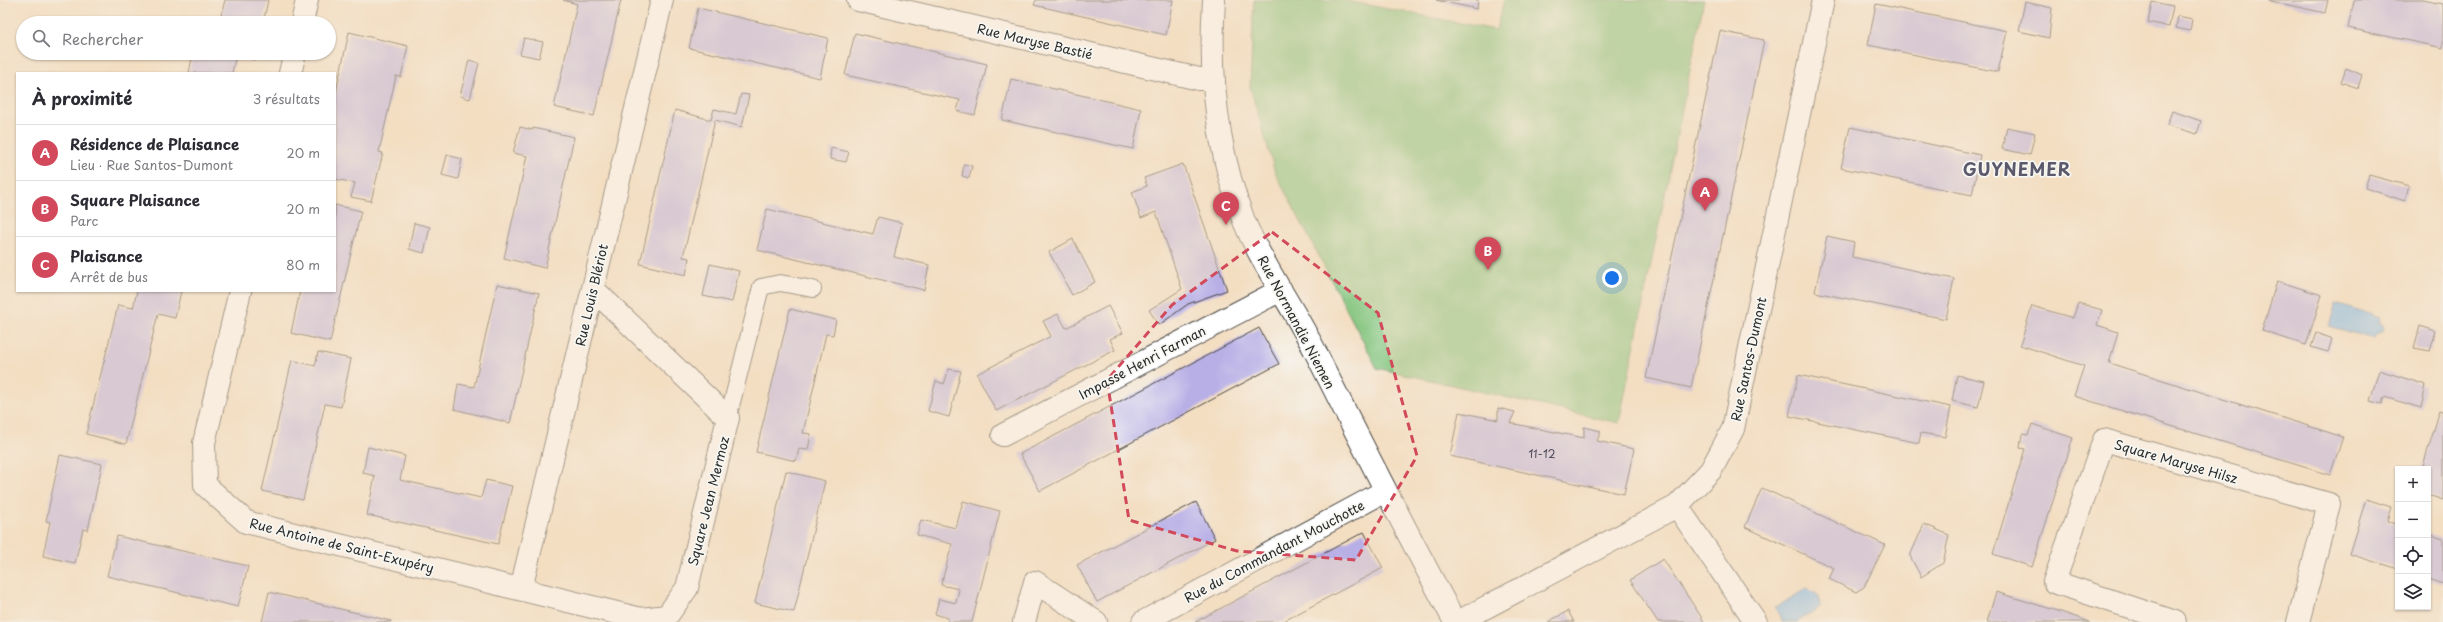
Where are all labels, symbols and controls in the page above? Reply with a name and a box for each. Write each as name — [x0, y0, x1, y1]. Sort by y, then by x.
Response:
search box — [16, 16, 336, 60]
street label: Rue Maryse Bastié — [975, 18, 1095, 64]
icon: search — [30, 27, 52, 49]
text: Rechercher — [62, 27, 143, 50]
text: À proximité — [32, 85, 132, 111]
text: 3 résultats — [253, 89, 320, 108]
text: Résidence de Plaisance — [70, 132, 239, 155]
text: A — [40, 143, 50, 162]
text: 20 m — [286, 143, 320, 162]
text: Lieu · Rue Santos-Dumont — [70, 155, 233, 174]
district label: GUYNEMER — [1963, 156, 2071, 182]
pin: A — [1692, 178, 1718, 211]
text: Square Plaisance — [70, 188, 200, 211]
pin: C — [1213, 192, 1239, 225]
text: B — [41, 199, 49, 218]
text: 20 m — [286, 199, 320, 218]
text: Parc — [70, 211, 98, 230]
pin: B — [1475, 237, 1501, 270]
street label: Rue Louis Blériot — [570, 242, 612, 348]
text: Plaisance — [70, 244, 143, 267]
street label: Rue Normandie Niemen — [1254, 252, 1340, 392]
text: C — [40, 255, 50, 274]
text: 80 m — [286, 255, 320, 274]
text: Arrêt de bus — [70, 267, 148, 286]
your location — [1602, 268, 1622, 288]
street label: Rue Santos-Dumont — [1726, 295, 1770, 423]
street label: Impasse Henri Farman — [1075, 320, 1209, 404]
street label: Square Jean Mermoz — [683, 434, 733, 568]
street label: Square Maryse Hilsz — [2112, 434, 2240, 488]
house number: 11-12 — [1528, 445, 1556, 462]
map controls — [2395, 466, 2431, 610]
button: + — [2395, 466, 2431, 502]
street label: Rue du Commandant Mouchotte — [1180, 495, 1368, 607]
button: − — [2395, 502, 2431, 538]
street label: Rue Antoine de Saint-Exupéry — [248, 513, 436, 577]
button: locate — [2395, 538, 2431, 574]
button: layers — [2395, 574, 2431, 610]

